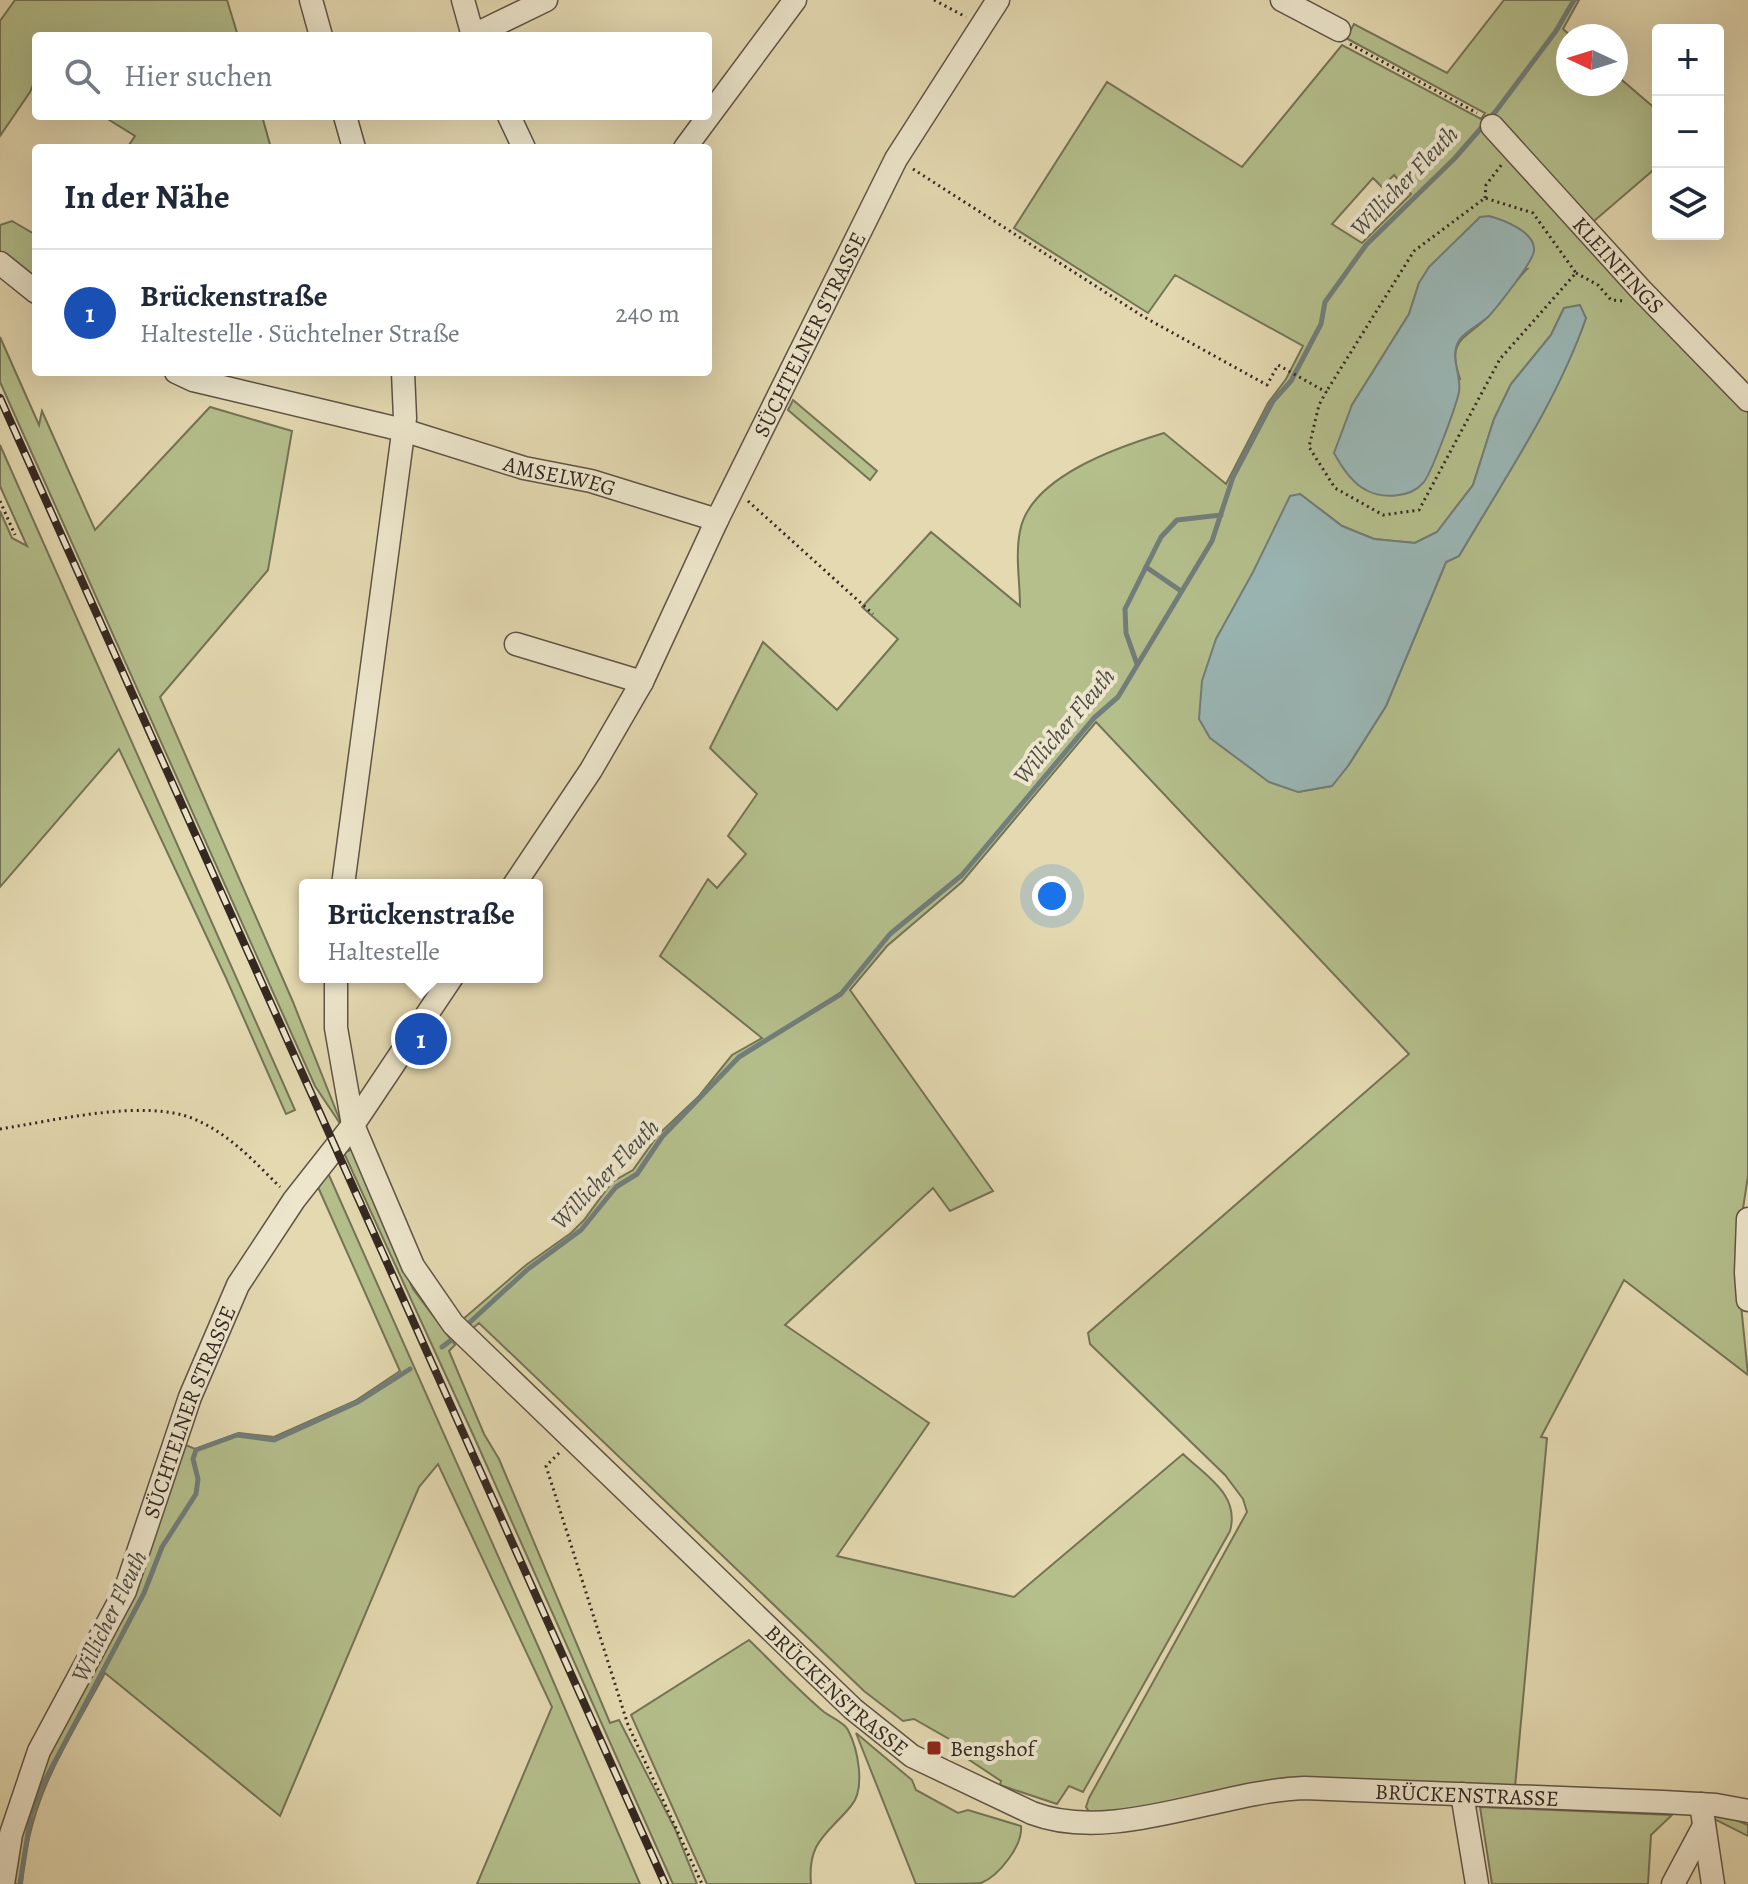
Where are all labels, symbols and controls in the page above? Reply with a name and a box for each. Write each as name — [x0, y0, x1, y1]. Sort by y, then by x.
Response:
north arrow — [1556, 24, 1628, 96]
map controls — [1652, 24, 1724, 240]
button: + — [1652, 24, 1724, 96]
search box — [32, 32, 712, 120]
icon: search — [60, 54, 104, 98]
text: Hier suchen — [124, 56, 273, 96]
button: − — [1652, 96, 1724, 168]
water label: Willicher Fleuth — [1343, 119, 1465, 243]
button: layers — [1652, 168, 1724, 240]
text: In der Nähe — [64, 173, 230, 220]
street label: KLEINFINGS — [1565, 210, 1670, 321]
street label: SÜCHTELNER STRASSE — [747, 227, 874, 442]
text: Brückenstraße — [140, 276, 328, 316]
text: 1 — [85, 296, 95, 331]
text: 240 m — [615, 296, 680, 331]
text: Haltestelle · Süchtelner Straße — [140, 316, 460, 351]
street label: AMSELWEG — [499, 448, 619, 504]
water label: Willicher Fleuth — [1006, 661, 1122, 791]
your location — [1032, 876, 1072, 916]
popup — [299, 879, 543, 983]
text: Brückenstraße — [327, 894, 515, 934]
text: Haltestelle — [327, 934, 440, 969]
pin: 1 — [395, 1009, 447, 1069]
water label: Willicher Fleuth — [544, 1112, 666, 1236]
street label: SÜCHTELNER STRASSE — [136, 1301, 243, 1523]
water label: Willicher Fleuth — [63, 1545, 155, 1687]
street label: BRÜCKENSTRASSE — [758, 1618, 915, 1764]
place label: Bengshof — [950, 1734, 1037, 1764]
marker: Bengshof — [925, 1739, 943, 1757]
street label: BRÜCKENSTRASSE — [1374, 1777, 1559, 1814]

